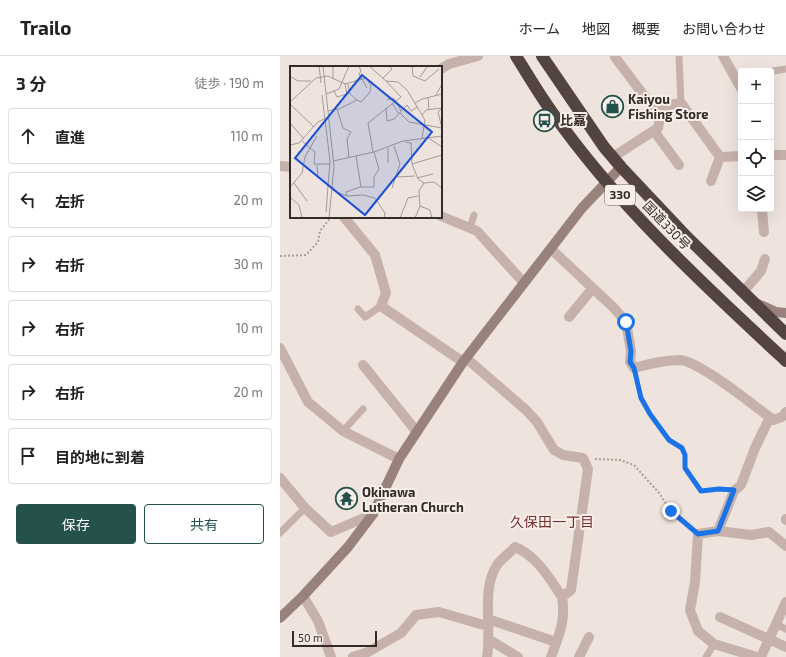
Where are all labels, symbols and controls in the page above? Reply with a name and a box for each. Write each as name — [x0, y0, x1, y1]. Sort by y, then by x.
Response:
text: Trailo — [20, 16, 72, 39]
text: ホーム — [518, 20, 560, 37]
text: 地図 — [582, 20, 610, 37]
text: 概要 — [632, 20, 660, 37]
text: お問い合わせ — [682, 20, 766, 37]
inset map — [290, 66, 442, 218]
map controls — [738, 68, 774, 212]
button: + — [738, 68, 774, 104]
text: 3 分 — [16, 73, 46, 93]
text: 徒歩 · 190 m — [194, 75, 264, 91]
place label: Kaiyou Fishing Store — [628, 91, 709, 122]
shop icon: Kaiyou Fishing Store — [600, 93, 626, 119]
button: − — [738, 104, 774, 140]
bus stop icon: 比嘉 — [531, 107, 557, 133]
place label: 比嘉 — [560, 112, 586, 128]
icon: ahead — [17, 125, 39, 147]
text: 直進 — [55, 128, 85, 146]
text: 110 m — [231, 128, 263, 144]
button: locate — [738, 140, 774, 176]
button: layers — [738, 176, 774, 212]
road number: 330 — [605, 185, 635, 205]
icon: left — [17, 189, 39, 211]
text: 左折 — [55, 192, 85, 210]
text: 20 m — [234, 192, 263, 208]
street label: 国道330号 — [640, 197, 694, 253]
icon: right — [17, 253, 39, 275]
text: 右折 — [55, 256, 85, 274]
text: 30 m — [234, 256, 263, 272]
route start — [617, 313, 635, 331]
icon: right — [17, 317, 39, 339]
text: 右折 — [55, 320, 85, 338]
text: 10 m — [236, 320, 263, 336]
icon: right — [17, 381, 39, 403]
text: 右折 — [55, 384, 85, 402]
text: 20 m — [234, 384, 263, 400]
icon: arrive — [17, 445, 39, 467]
text: 目的地に到着 — [55, 448, 145, 466]
place label: Okinawa Lutheran Church — [362, 484, 464, 515]
temple icon: Okinawa Lutheran Church — [334, 486, 360, 512]
route end — [662, 502, 680, 520]
button: 保存 — [16, 504, 136, 544]
button: 共有 — [144, 504, 264, 544]
district label: 久保田一丁目 — [510, 513, 594, 530]
scale bar — [292, 629, 377, 648]
text: 50 m — [298, 631, 323, 644]

